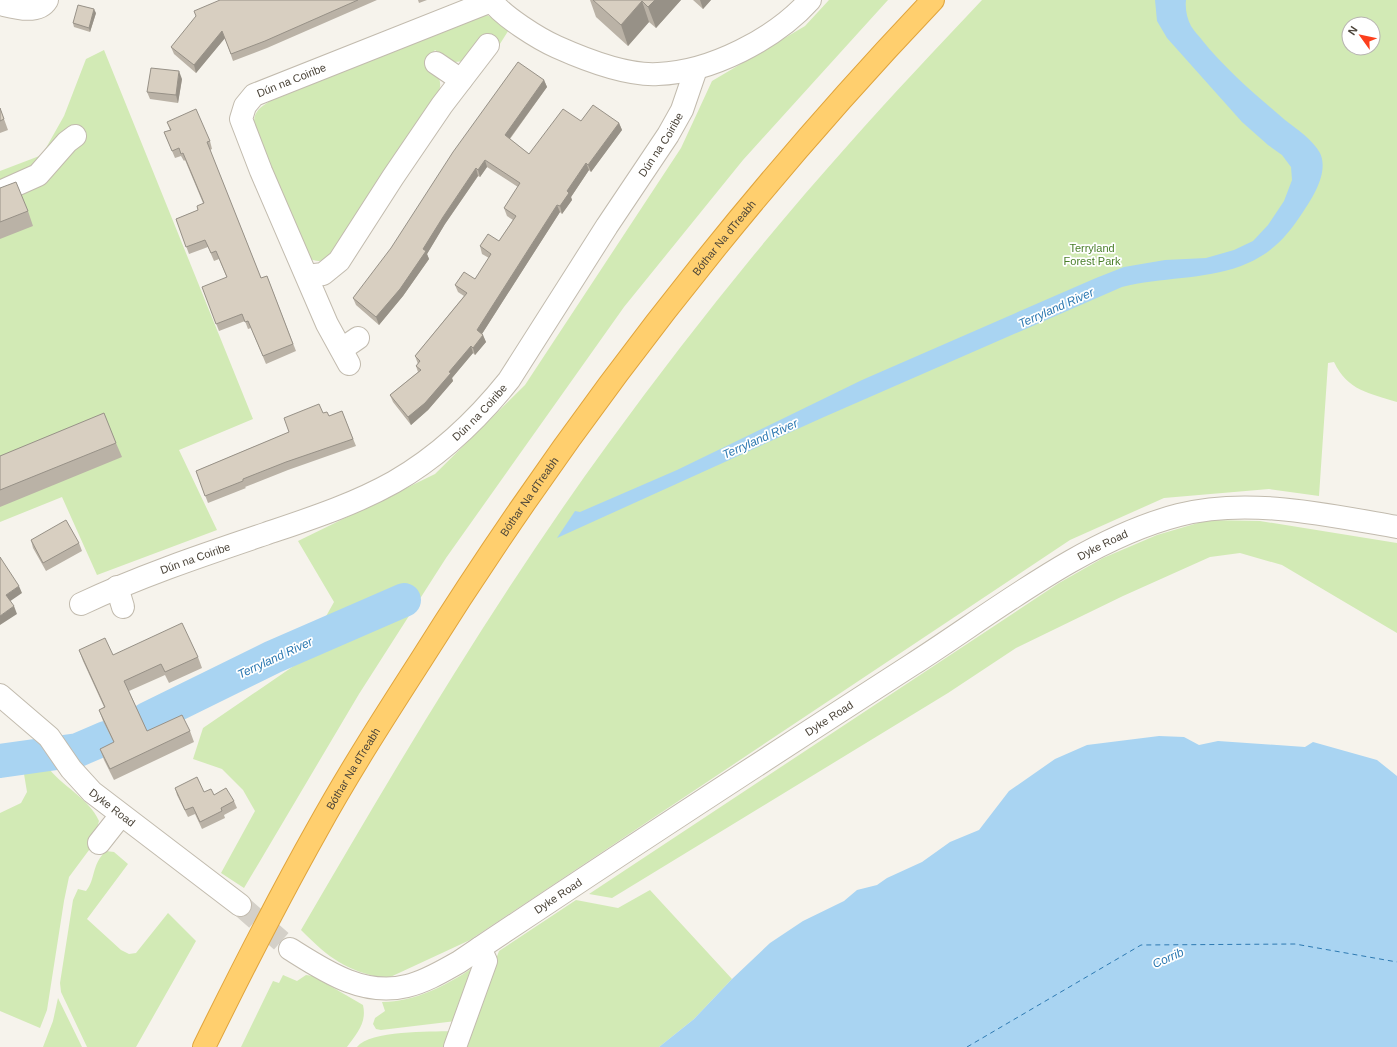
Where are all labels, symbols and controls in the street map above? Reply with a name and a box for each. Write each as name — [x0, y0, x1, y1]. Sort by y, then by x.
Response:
north arrow — [1341, 16, 1381, 56]
text: N — [1345, 24, 1360, 37]
street label: Dún na Coiribe — [255, 61, 328, 99]
street label: Dún na Coiribe — [636, 110, 685, 179]
street label: Bóthar Na dTreabh — [690, 198, 758, 278]
park label: Terryland Forest Park — [1064, 242, 1121, 267]
water label: Terryland River — [1016, 285, 1097, 331]
street label: Dún na Coiribe — [450, 382, 509, 443]
water label: Terryland River — [720, 416, 801, 462]
street label: Bóthar Na dTreabh — [498, 455, 561, 538]
street label: Dyke Road — [1075, 527, 1129, 562]
street label: Dún na Coiribe — [158, 540, 232, 576]
water label: Terryland River — [235, 634, 316, 681]
street label: Dyke Road — [803, 698, 855, 738]
street label: Bóthar Na dTreabh — [324, 725, 382, 811]
street label: Dyke Road — [87, 786, 138, 829]
street label: Dyke Road — [532, 876, 584, 916]
water label: Corrib — [1150, 945, 1186, 971]

